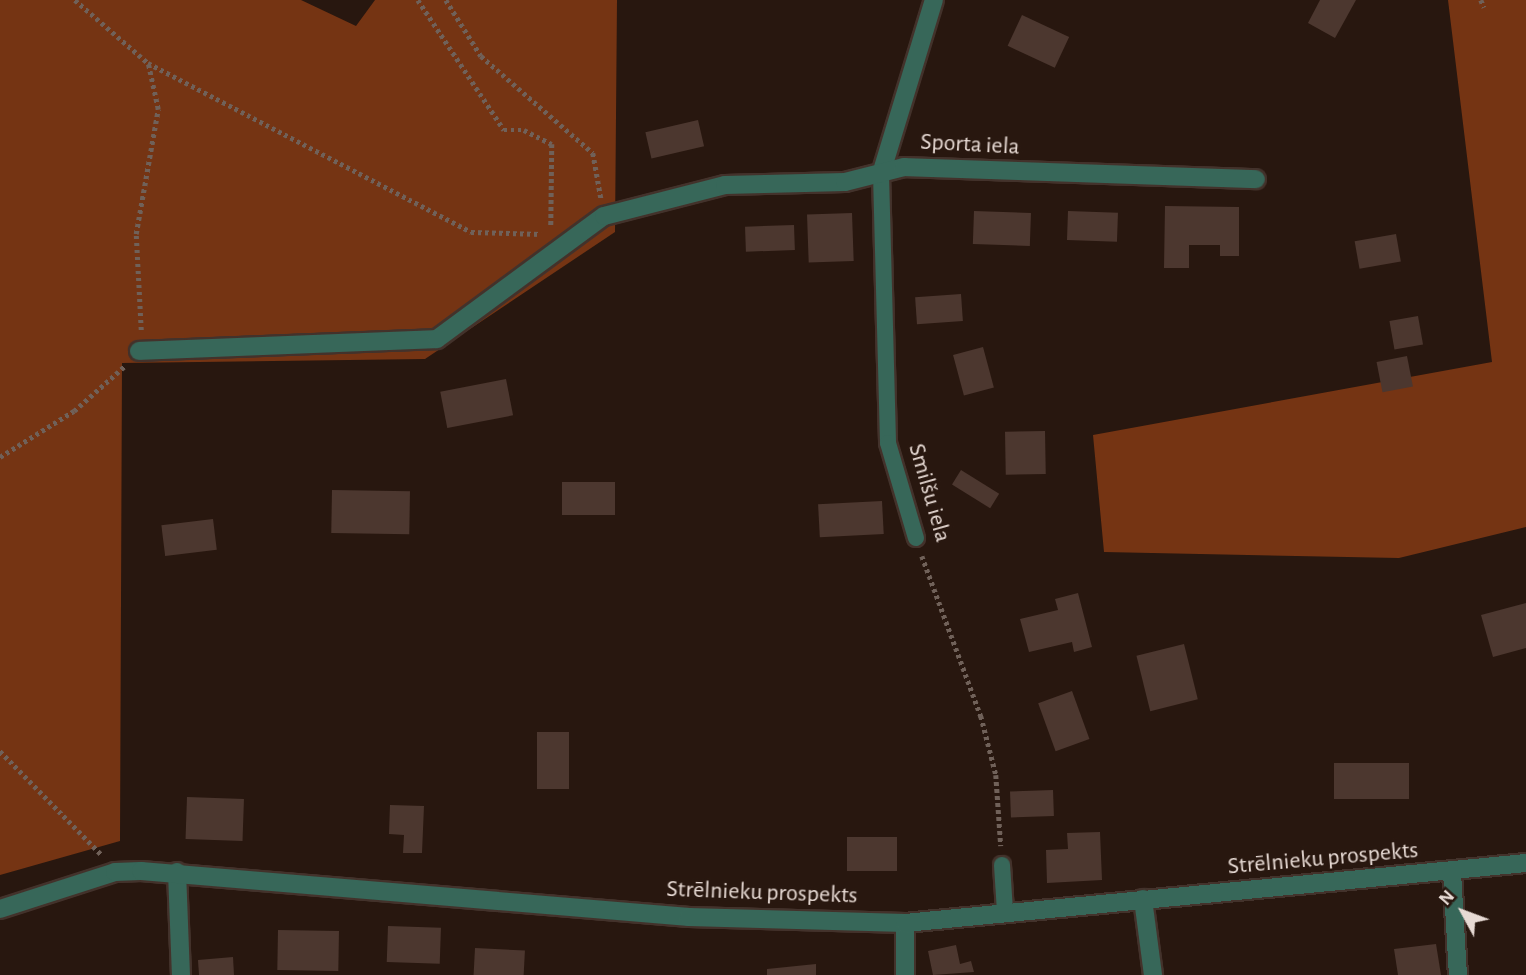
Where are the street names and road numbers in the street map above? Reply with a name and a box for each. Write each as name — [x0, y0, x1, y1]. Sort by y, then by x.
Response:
street label: Sporta iela — [920, 128, 1020, 162]
street label: Smilšu iela — [901, 440, 957, 546]
street label: Strēlnieku prospekts — [1226, 836, 1420, 882]
street label: Strēlnieku prospekts — [666, 875, 858, 911]

